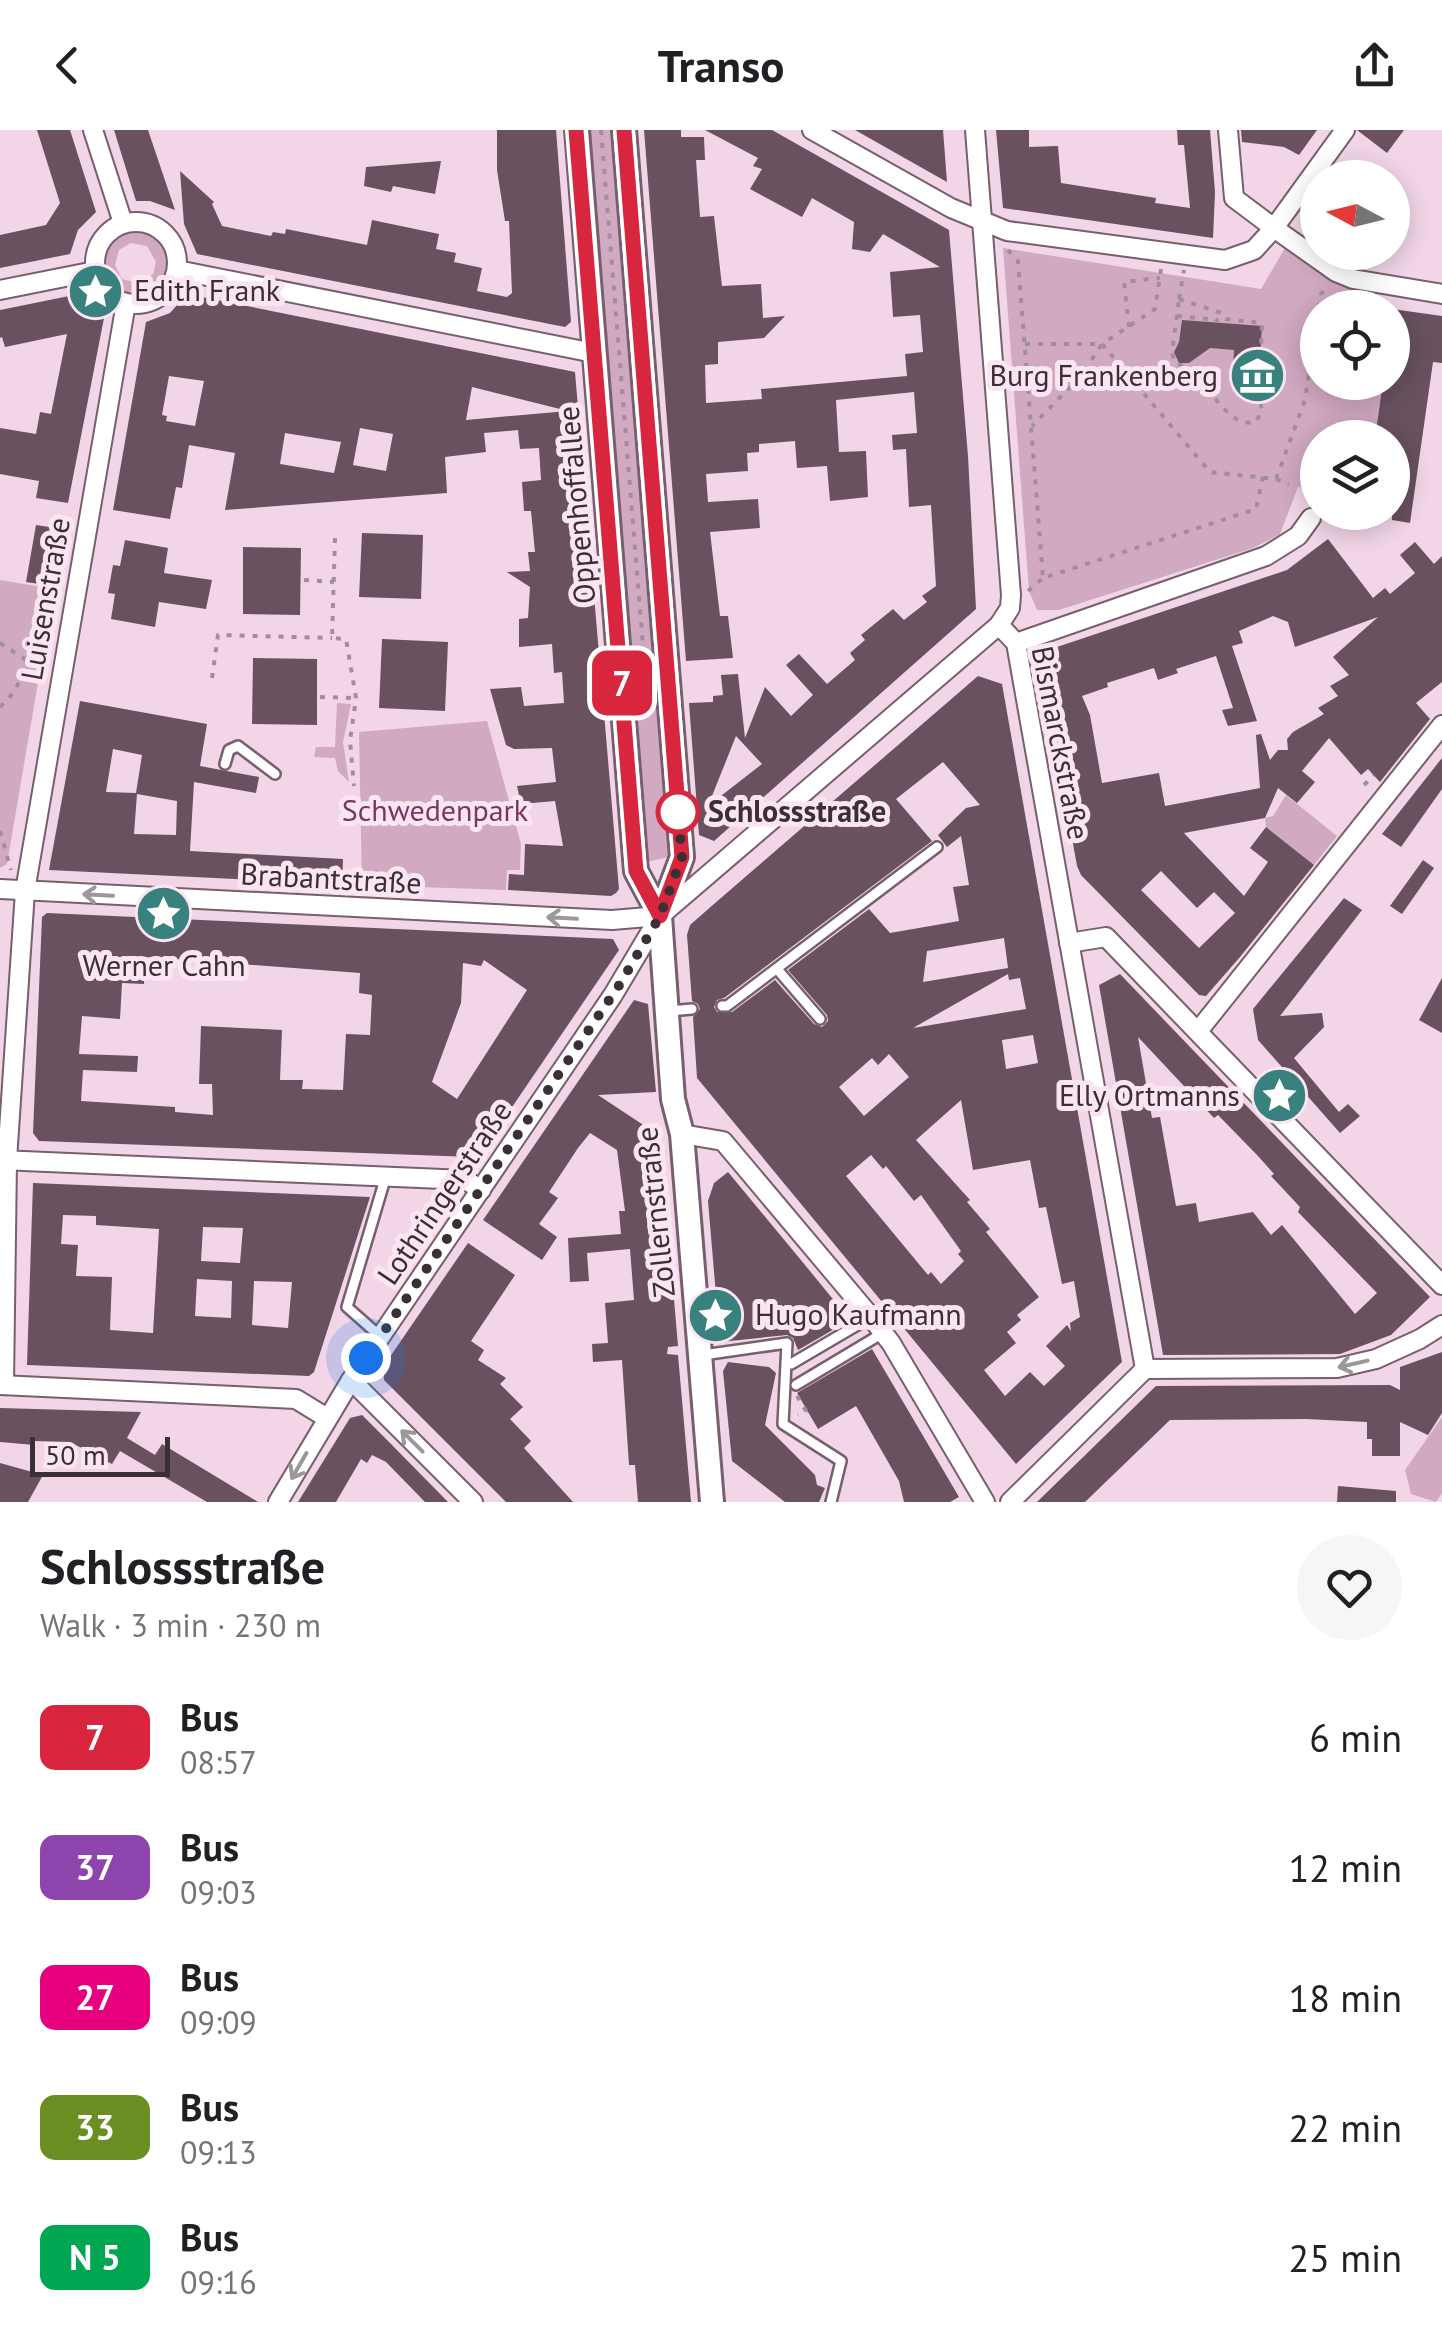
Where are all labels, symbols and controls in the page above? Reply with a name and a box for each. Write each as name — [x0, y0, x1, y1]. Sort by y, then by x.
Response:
text: Transo — [658, 36, 784, 94]
icon: back — [40, 38, 95, 93]
icon: share — [1347, 38, 1402, 93]
north arrow — [1300, 160, 1410, 270]
map controls — [1300, 160, 1410, 530]
place icon: Edith Frank — [65, 261, 125, 321]
place label: Edith Frank — [134, 270, 281, 309]
button: locate — [1300, 290, 1410, 400]
museum icon: Burg Frankenberg — [1227, 346, 1287, 406]
place label: Burg Frankenberg — [990, 355, 1218, 394]
street label: Oppenhoffallee — [547, 405, 604, 606]
button: layers — [1300, 420, 1410, 530]
street label: Luisenstraße — [11, 514, 78, 683]
street label: Bismarckstraße — [1024, 643, 1099, 843]
line badge: 7 — [590, 650, 654, 716]
text: 7 — [612, 660, 632, 706]
park label: Schwedenpark — [342, 790, 529, 829]
marker: Schlossstraße — [657, 791, 699, 833]
place label: Schlossstraße — [708, 791, 886, 830]
street label: Brabantstraße — [240, 853, 423, 902]
place icon: Werner Cahn — [134, 884, 194, 944]
one-way arrow — [82, 885, 114, 904]
one-way arrow — [547, 908, 579, 927]
place label: Werner Cahn — [82, 945, 246, 984]
place icon: Elly Ortmanns — [1249, 1066, 1309, 1126]
place label: Elly Ortmanns — [1059, 1075, 1240, 1114]
street label: Lothringerstraße — [368, 1093, 520, 1292]
street label: Zollernstraße — [626, 1125, 683, 1299]
place icon: Hugo Kaufmann — [686, 1285, 746, 1345]
place label: Hugo Kaufmann — [755, 1294, 962, 1333]
your location — [341, 1333, 391, 1383]
one-way arrow — [1338, 1356, 1370, 1374]
one-way arrow — [401, 1429, 425, 1453]
scale bar — [30, 1432, 170, 1476]
text: 50 m — [45, 1436, 106, 1473]
one-way arrow — [289, 1451, 309, 1479]
text: Schlossstraße — [40, 1535, 325, 1597]
button: heart — [1297, 1535, 1402, 1640]
text: Walk · 3 min · 230 m — [40, 1604, 321, 1646]
text: Bus — [180, 1692, 239, 1741]
text: 6 min — [1309, 1713, 1402, 1762]
text: 7 — [85, 1714, 105, 1760]
text: 08:57 — [180, 1741, 257, 1783]
text: Bus — [180, 1822, 239, 1871]
text: 12 min — [1289, 1843, 1402, 1892]
text: 37 — [75, 1844, 115, 1890]
text: 09:03 — [180, 1871, 257, 1913]
text: Bus — [180, 1952, 239, 2001]
text: 18 min — [1289, 1973, 1402, 2022]
text: 27 — [75, 1974, 115, 2020]
text: 09:09 — [180, 2001, 257, 2043]
text: Bus — [180, 2082, 239, 2131]
text: 22 min — [1289, 2103, 1402, 2152]
text: 33 — [75, 2104, 115, 2150]
text: 09:13 — [180, 2131, 257, 2173]
text: Bus — [180, 2212, 239, 2261]
text: 25 min — [1289, 2233, 1402, 2282]
text: N 5 — [69, 2234, 121, 2280]
text: 09:16 — [180, 2261, 257, 2303]

